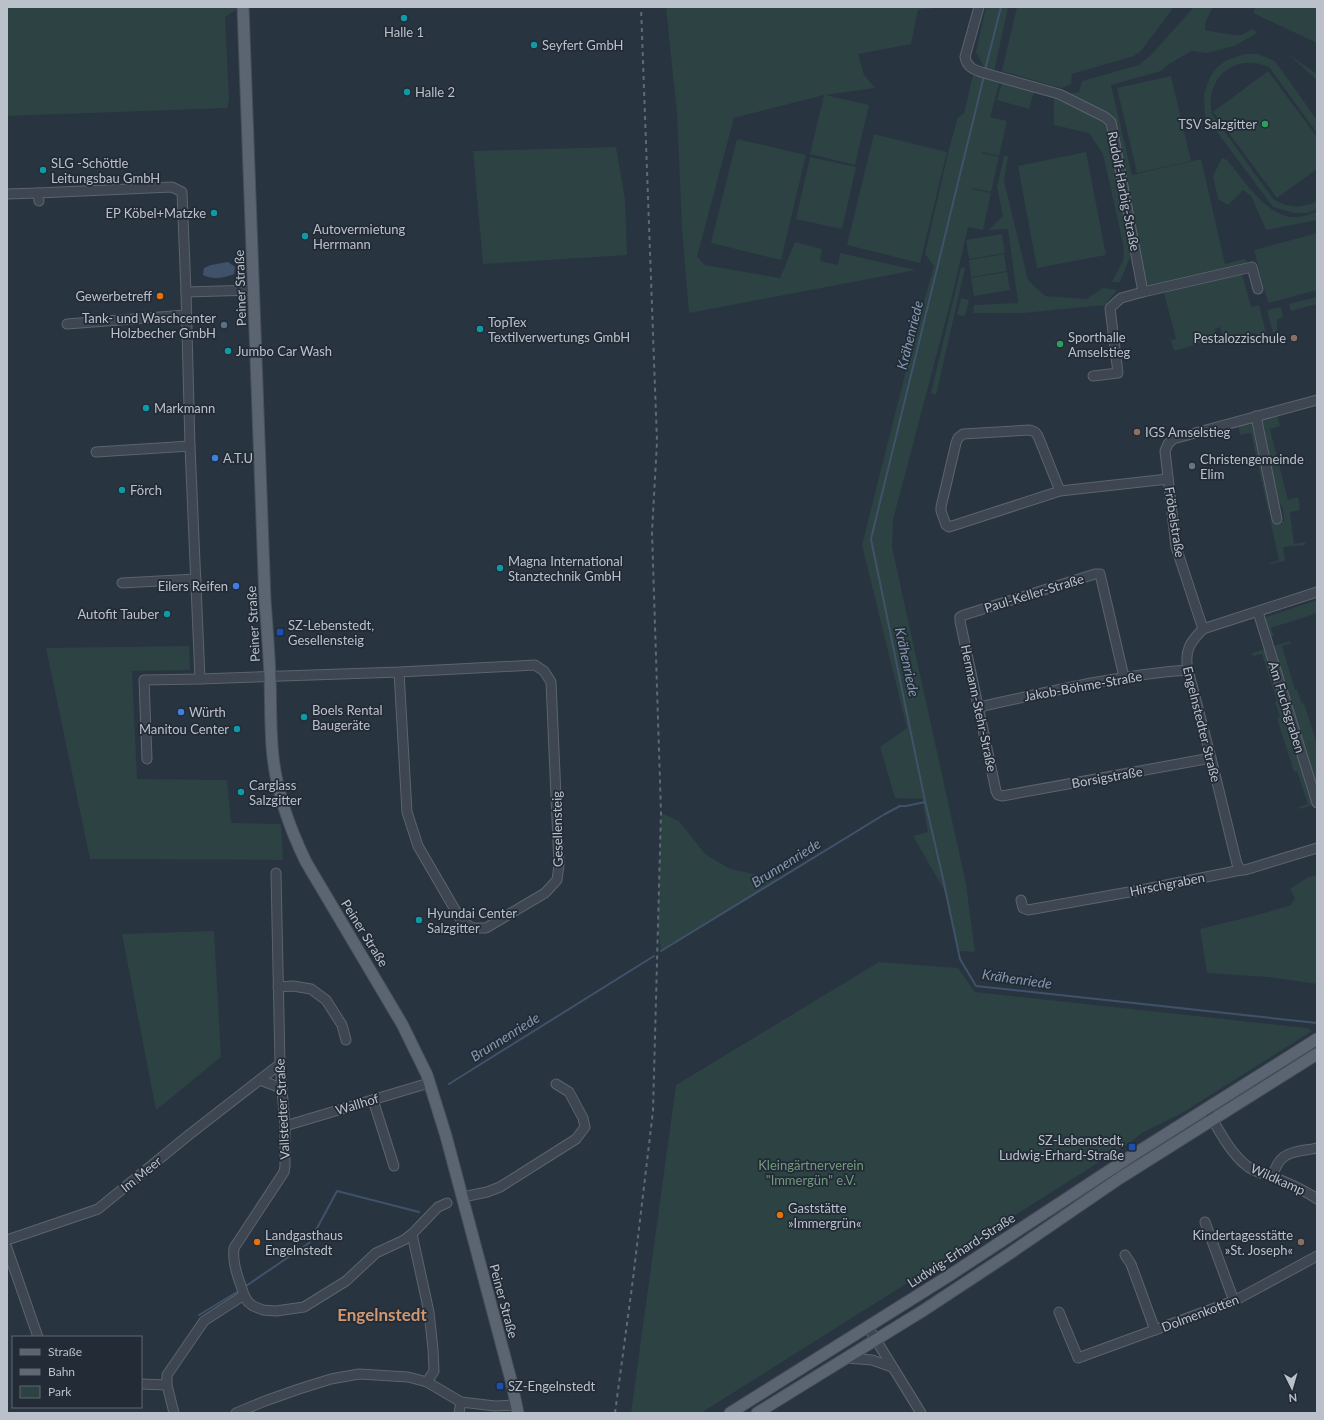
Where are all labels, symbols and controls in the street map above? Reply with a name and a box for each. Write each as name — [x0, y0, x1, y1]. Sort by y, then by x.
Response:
marker: Halle 1 — [399, 13, 409, 23]
place label: Halle 1 — [384, 24, 424, 40]
place label: Seyfert GmbH — [542, 37, 623, 53]
marker: Seyfert GmbH — [529, 40, 539, 50]
place label: Halle 2 — [415, 84, 455, 100]
marker: Halle 2 — [402, 87, 412, 97]
place label: TSV Salzgitter — [1178, 116, 1257, 132]
marker: TSV Salzgitter — [1260, 119, 1270, 129]
street label: Rudolf-Harbig-Straße — [1105, 130, 1144, 252]
place label: SLG -Schöttle Leitungsbau GmbH — [51, 155, 160, 186]
marker: SLG -Schöttle Leitungsbau GmbH — [38, 165, 48, 175]
place label: EP Köbel+Matzke — [106, 205, 206, 221]
marker: EP Köbel+Matzke — [209, 208, 219, 218]
place label: Autovermietung Herrmann — [313, 221, 406, 252]
marker: Autovermietung Herrmann — [300, 231, 310, 241]
street label: Peiner Straße — [231, 249, 249, 326]
place label: Gewerbetreff — [75, 288, 152, 304]
marker: Gewerbetreff — [155, 291, 165, 301]
water label: Krähenriede — [893, 298, 926, 371]
place label: Tank- und Waschcenter Holzbecher GmbH — [82, 310, 216, 341]
place label: TopTex Textilverwertungs GmbH — [488, 314, 630, 345]
marker: Tank- und Waschcenter Holzbecher GmbH — [219, 320, 229, 330]
marker: TopTex Textilverwertungs GmbH — [475, 324, 485, 334]
place label: Sporthalle Amselstieg — [1068, 329, 1131, 360]
place label: Pestalozzischule — [1193, 330, 1286, 346]
marker: Pestalozzischule — [1289, 333, 1299, 343]
marker: Sporthalle Amselstieg — [1055, 339, 1065, 349]
place label: Jumbo Car Wash — [236, 343, 332, 359]
marker: Jumbo Car Wash — [223, 346, 233, 356]
place label: Markmann — [154, 400, 215, 416]
marker: Markmann — [141, 403, 151, 413]
place label: IGS Amselstieg — [1145, 424, 1231, 440]
marker: IGS Amselstieg — [1132, 427, 1142, 437]
place label: A.T.U — [223, 450, 253, 466]
place label: Christengemeinde Elim — [1200, 451, 1304, 482]
marker: A.T.U — [210, 453, 220, 463]
marker: Christengemeinde Elim — [1187, 461, 1197, 471]
place label: Förch — [130, 482, 162, 498]
marker: Förch — [117, 485, 127, 495]
street label: Fröbelstraße — [1161, 485, 1189, 559]
place label: Magna International Stanztechnik GmbH — [508, 553, 623, 584]
marker: Magna International Stanztechnik GmbH — [495, 563, 505, 573]
street label: Paul-Keller-Straße — [982, 570, 1086, 616]
place label: Eilers Reifen — [158, 578, 228, 594]
marker: Eilers Reifen — [231, 581, 241, 591]
street label: Peiner Straße — [243, 585, 263, 662]
place label: Autofit Tauber — [77, 606, 159, 622]
marker: Autofit Tauber — [162, 609, 172, 619]
place label: SZ-Lebenstedt, Gesellensteig — [288, 617, 374, 648]
water label: Krähenriede — [892, 626, 923, 698]
marker: SZ-Lebenstedt, Gesellensteig — [275, 627, 285, 637]
street label: Hermann-Stehr-Straße — [958, 643, 1000, 773]
street label: Am Fuchsgraben — [1265, 659, 1309, 755]
street label: Engelnstedter Straße — [1180, 664, 1224, 784]
street label: Jakob-Böhme-Straße — [1023, 668, 1143, 704]
place label: Boels Rental Baugeräte — [312, 702, 383, 733]
place label: Würth — [189, 704, 226, 720]
marker: Würth — [176, 707, 186, 717]
marker: Boels Rental Baugeräte — [299, 712, 309, 722]
place label: Manitou Center — [139, 721, 229, 737]
marker: Manitou Center — [232, 724, 242, 734]
street label: Borsigstraße — [1070, 763, 1144, 791]
place label: Carglass Salzgitter — [249, 777, 302, 808]
marker: Carglass Salzgitter — [236, 787, 246, 797]
street label: Gesellensteig — [548, 791, 566, 867]
water label: Brunnenriede — [748, 834, 824, 891]
street label: Hirschgraben — [1128, 869, 1206, 899]
street label: Peiner Straße — [338, 896, 392, 970]
place label: Hyundai Center Salzgitter — [427, 905, 517, 936]
marker: Hyundai Center Salzgitter — [414, 915, 424, 925]
water label: Krähenriede — [981, 965, 1053, 992]
water label: Brunnenriede — [467, 1008, 543, 1065]
street label: Vallstedter Straße — [271, 1058, 293, 1160]
street label: Wallhof — [333, 1090, 381, 1118]
place label: SZ-Lebenstedt, Ludwig-Erhard-Straße — [999, 1132, 1124, 1163]
marker: SZ-Lebenstedt, Ludwig-Erhard-Straße — [1127, 1142, 1137, 1152]
street label: Im Meer — [117, 1153, 165, 1195]
park label: Kleingärtnerverein "Immergün" e.V. — [758, 1157, 864, 1188]
street label: Wildkamp — [1248, 1160, 1308, 1198]
place label: Gaststätte »Immergrün« — [788, 1200, 862, 1231]
street label: Ludwig-Erhard-Straße — [904, 1209, 1018, 1291]
marker: Gaststätte »Immergrün« — [775, 1210, 785, 1220]
place label: Landgasthaus Engelnstedt — [265, 1227, 343, 1258]
place label: Kindertagesstätte »St. Joseph« — [1192, 1227, 1293, 1258]
marker: Landgasthaus Engelnstedt — [252, 1237, 262, 1247]
marker: Kindertagesstätte »St. Joseph« — [1296, 1237, 1306, 1247]
street label: Peiner Straße — [486, 1262, 522, 1340]
street label: Dolmenkotten — [1159, 1291, 1241, 1335]
district label: Engelnstedt — [337, 1304, 428, 1325]
legend — [12, 1336, 142, 1408]
text: Straße — [48, 1344, 82, 1359]
text: Bahn — [48, 1364, 75, 1379]
north arrow — [1272, 1368, 1312, 1408]
place label: SZ-Engelnstedt — [508, 1378, 595, 1394]
marker: SZ-Engelnstedt — [495, 1381, 505, 1391]
text: Park — [48, 1384, 72, 1399]
text: N — [1288, 1392, 1298, 1405]

